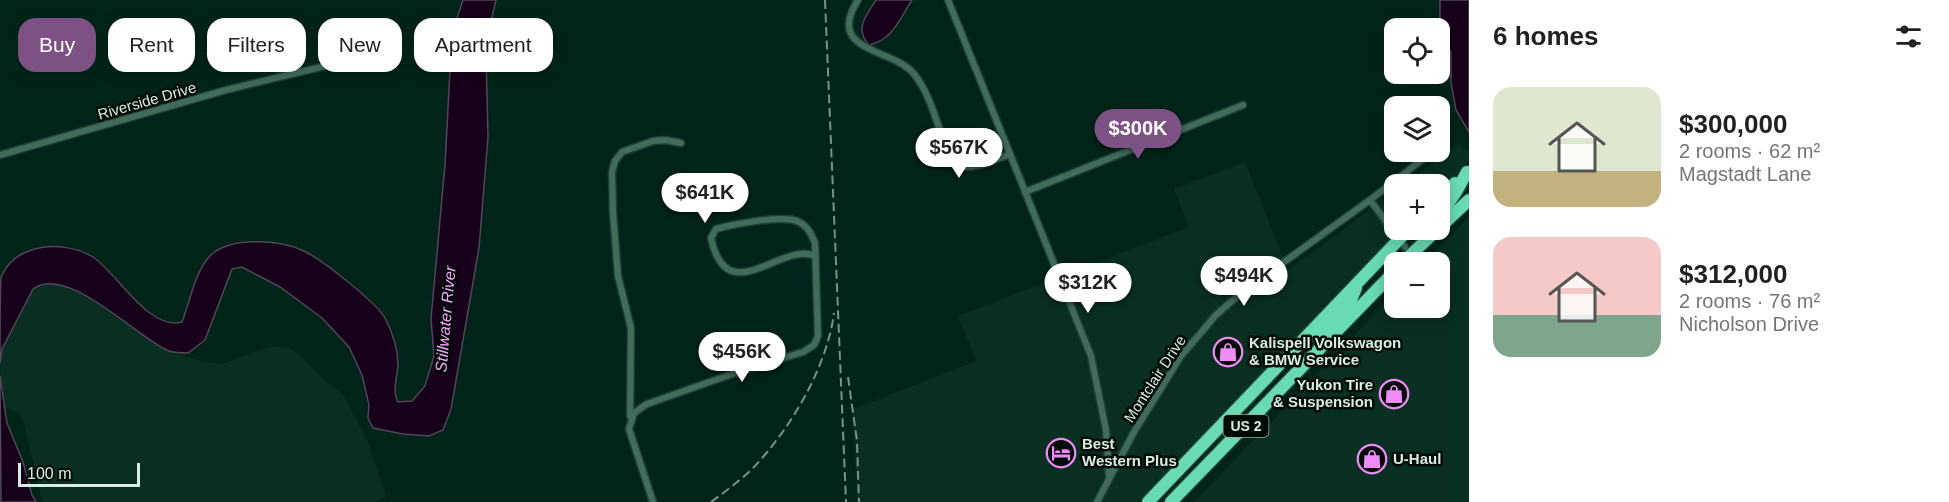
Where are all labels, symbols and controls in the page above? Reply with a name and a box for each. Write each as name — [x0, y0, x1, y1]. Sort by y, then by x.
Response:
chip: Buy — [18, 18, 96, 72]
chip: Rent — [108, 18, 195, 72]
chip: Filters — [207, 18, 306, 72]
chip: New — [318, 18, 402, 72]
chip: Apartment — [414, 18, 553, 72]
map controls — [1384, 18, 1450, 318]
button: locate — [1384, 18, 1450, 84]
icon: filters — [1892, 20, 1925, 53]
text: 6 homes — [1493, 21, 1599, 51]
street label: Riverside Drive — [96, 78, 198, 123]
button: layers — [1384, 96, 1450, 162]
pin: $300K — [1096, 109, 1180, 160]
text: $300,000 — [1679, 109, 1787, 139]
icon: home — [1541, 111, 1613, 183]
text: $300K — [1109, 117, 1167, 139]
pin: $567K — [917, 128, 1001, 179]
text: $567K — [930, 136, 988, 158]
text: 2 rooms · 62 m² — [1679, 140, 1820, 162]
text: Magstadt Lane — [1679, 163, 1811, 185]
pin: $641K — [663, 173, 747, 224]
button: + — [1384, 174, 1450, 240]
text: $641K — [676, 181, 734, 203]
button: − — [1384, 252, 1450, 318]
pin: $494K — [1202, 256, 1286, 307]
text: $312,000 — [1679, 259, 1787, 289]
icon: home — [1541, 261, 1613, 333]
pin: $312K — [1046, 263, 1130, 314]
water label: Stillwater River — [432, 264, 459, 373]
text: $494K — [1215, 264, 1273, 286]
text: $312K — [1059, 271, 1117, 293]
text: 2 rooms · 76 m² — [1679, 290, 1820, 312]
text: Nicholson Drive — [1679, 313, 1819, 335]
pin: $456K — [700, 332, 784, 383]
street label: Montclair Drive — [1120, 332, 1189, 425]
place label: Kalispell Volkswagon & BMW Service — [1249, 334, 1401, 368]
shop icon: Kalispell Volkswagon & BMW Service — [1212, 336, 1244, 368]
text: $456K — [713, 340, 771, 362]
place label: Yukon Tire & Suspension — [1273, 376, 1373, 410]
shop icon: Yukon Tire & Suspension — [1378, 378, 1410, 410]
road number: US 2 — [1224, 415, 1268, 437]
place label: Best Western Plus — [1082, 435, 1177, 469]
hotel icon: Best Western Plus — [1045, 437, 1077, 469]
shop icon: U-Haul — [1356, 443, 1388, 475]
place label: U-Haul — [1393, 450, 1441, 467]
scale bar — [18, 460, 140, 488]
text: 100 m — [27, 465, 71, 482]

